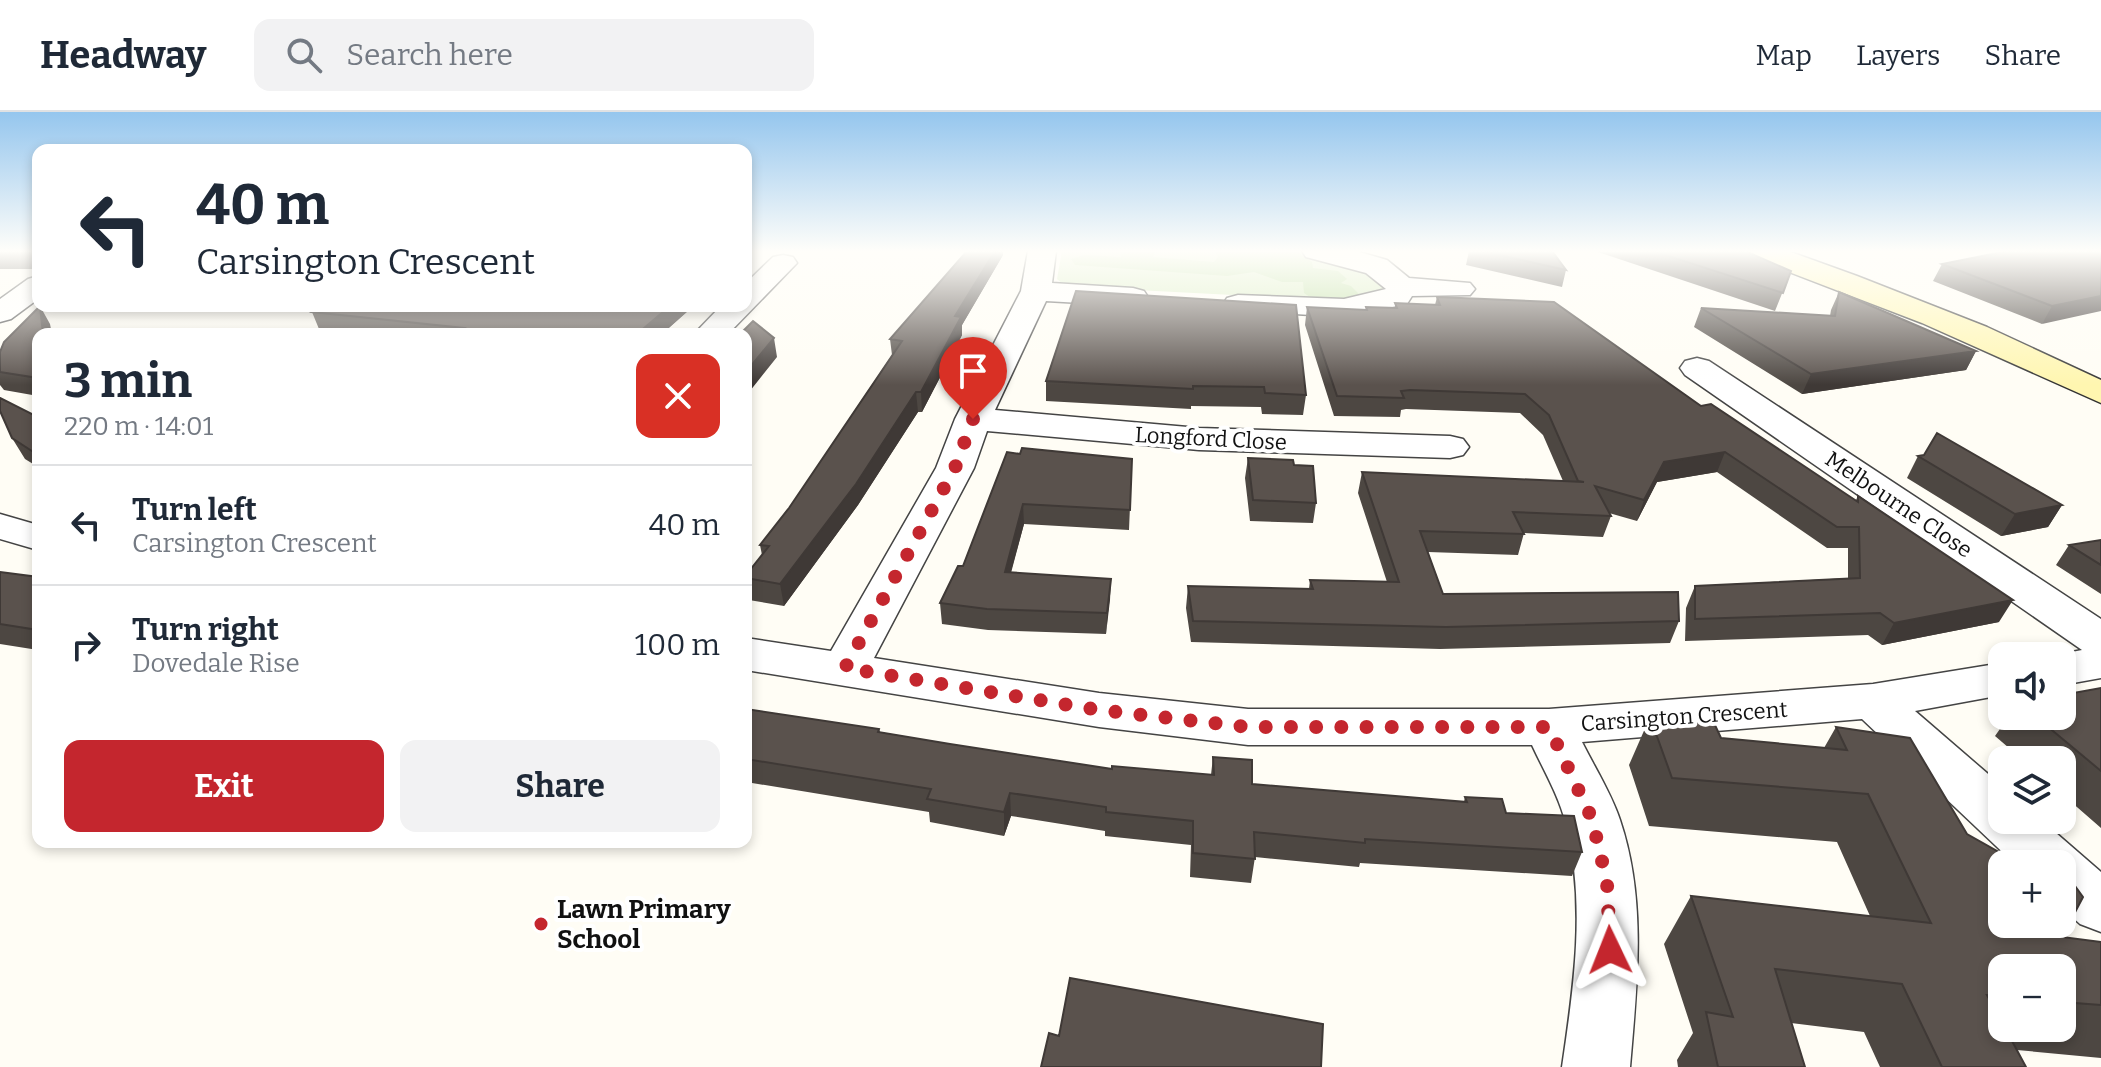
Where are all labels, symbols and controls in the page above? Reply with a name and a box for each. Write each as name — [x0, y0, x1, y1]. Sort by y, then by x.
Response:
search box — [254, 19, 814, 91]
text: Headway — [40, 32, 206, 78]
icon: search — [282, 33, 326, 77]
text: Search here — [346, 37, 513, 73]
text: Map — [1755, 39, 1812, 72]
text: Layers — [1856, 39, 1940, 72]
text: Share — [1984, 39, 2061, 72]
text: 40 m — [196, 172, 329, 239]
icon: left — [64, 176, 168, 280]
text: Carsington Crescent — [196, 240, 535, 284]
pin — [939, 337, 1007, 419]
icon: arrive — [951, 349, 995, 393]
text: 3 min — [64, 352, 192, 410]
button: close — [636, 354, 720, 438]
text: 220 m · 14:01 — [64, 411, 213, 442]
street label: Longford Close — [1134, 421, 1288, 456]
street label: Melbourne Close — [1820, 445, 1977, 564]
text: Turn left — [132, 492, 257, 528]
icon: left — [64, 503, 108, 547]
text: 40 m — [649, 507, 720, 543]
text: Carsington Crescent — [132, 528, 377, 559]
text: Turn right — [132, 612, 279, 648]
icon: right — [64, 623, 108, 667]
text: 100 m — [635, 627, 720, 663]
map controls — [1988, 642, 2076, 1042]
button: sound — [1988, 642, 2076, 730]
text: Dovedale Rise — [132, 648, 300, 679]
street label: Carsington Crescent — [1580, 696, 1788, 737]
button: Exit — [64, 740, 384, 832]
button: Share — [400, 740, 720, 832]
button: layers — [1988, 746, 2076, 834]
button: + — [1988, 850, 2076, 938]
place label: Lawn Primary School — [557, 894, 731, 955]
position arrow — [1568, 908, 1652, 992]
marker: Lawn Primary School — [532, 915, 550, 933]
button: − — [1988, 954, 2076, 1042]

